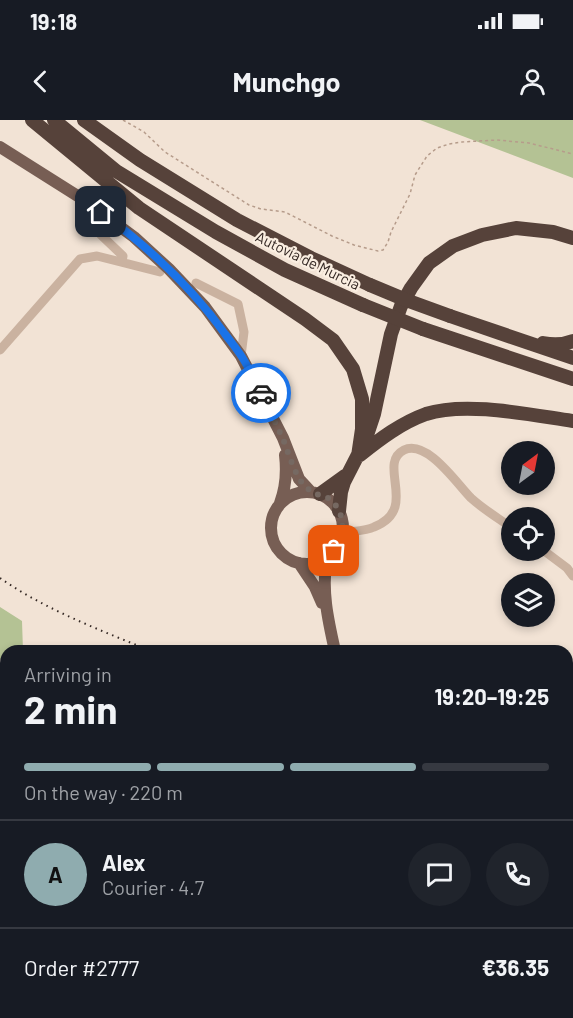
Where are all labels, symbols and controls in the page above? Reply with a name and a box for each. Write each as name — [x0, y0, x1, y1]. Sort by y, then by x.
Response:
text: 19:18 — [30, 8, 77, 34]
icon: back — [24, 65, 57, 98]
text: Munchgo — [232, 65, 341, 97]
icon: person — [516, 65, 549, 98]
pin — [75, 186, 126, 237]
icon: home — [84, 195, 117, 228]
street label: Autovía de Murcia — [253, 227, 363, 293]
courier — [231, 363, 291, 423]
icon: car — [245, 377, 278, 410]
north arrow — [501, 441, 555, 495]
map controls — [501, 441, 555, 627]
button: locate — [501, 507, 555, 561]
pin — [308, 525, 359, 576]
icon: bag — [317, 534, 350, 567]
button: layers — [501, 573, 555, 627]
text: Arriving in — [24, 662, 112, 686]
text: 19:20–19:25 — [435, 683, 549, 709]
text: 2 min — [24, 685, 117, 732]
text: On the way · 220 m — [24, 780, 183, 804]
button: chat — [408, 843, 471, 906]
button: phone — [486, 843, 549, 906]
text: Alex — [102, 849, 145, 875]
text: A — [48, 861, 63, 887]
text: Courier · 4.7 — [102, 875, 204, 899]
text: Order #2777 — [24, 954, 139, 980]
text: €36.35 — [482, 954, 549, 980]

